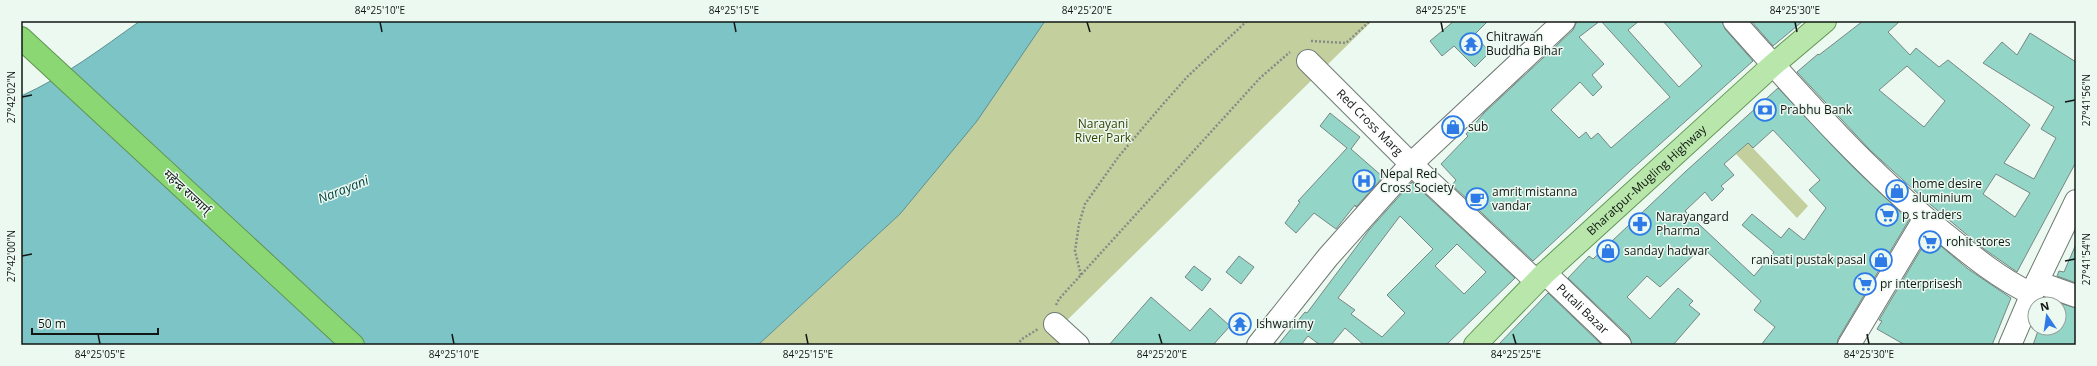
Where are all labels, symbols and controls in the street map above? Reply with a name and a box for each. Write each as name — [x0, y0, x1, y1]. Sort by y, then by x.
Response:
text: 84°25'10"E — [355, 3, 405, 17]
text: 84°25'15"E — [709, 3, 759, 17]
text: 84°25'20"E — [1062, 3, 1112, 17]
text: 84°25'25"E — [1416, 3, 1466, 17]
text: 84°25'30"E — [1770, 3, 1820, 17]
place label: Chitrawan Buddha Bihar — [1486, 28, 1563, 59]
temple icon: Chitrawan Buddha Bihar — [1458, 31, 1484, 57]
text: 27°42'02"N — [4, 71, 18, 123]
text: 27°41'56"N — [2079, 74, 2093, 126]
street label: Red Cross Marg — [1333, 85, 1407, 160]
bank icon: Prabhu Bank — [1752, 97, 1778, 123]
place label: Prabhu Bank — [1780, 101, 1853, 118]
shop icon: sub — [1440, 114, 1466, 140]
park label: Narayani River Park — [1075, 115, 1132, 146]
place label: sub — [1468, 118, 1488, 135]
street label: Bharatpur-Mugling Highway — [1583, 120, 1711, 239]
street label: महेन्द्र राज्मार्ग् — [160, 165, 216, 219]
place label: Nepal Red Cross Society — [1380, 165, 1455, 196]
hospital icon: Nepal Red Cross Society — [1351, 168, 1377, 194]
water label: Narayani — [315, 170, 372, 207]
place label: home desire aluminium — [1912, 175, 1982, 206]
shop icon: home desire aluminium — [1884, 178, 1910, 204]
place label: amrit mistanna vandar — [1492, 183, 1577, 214]
cafe icon: amrit mistanna vandar — [1464, 186, 1490, 212]
supermarket icon: p s traders — [1874, 202, 1900, 228]
place label: p s traders — [1902, 206, 1962, 223]
place label: Narayangard Pharma — [1656, 208, 1729, 239]
pharmacy icon: Narayangard Pharma — [1627, 211, 1653, 237]
supermarket icon: rohit stores — [1917, 229, 1943, 255]
text: 27°42'00"N — [4, 230, 18, 282]
place label: rohit stores — [1946, 233, 2011, 250]
text: 27°41'54"N — [2079, 233, 2093, 285]
shop icon: sanday hadwar — [1595, 238, 1621, 264]
place label: sanday hadwar — [1624, 242, 1709, 259]
shop icon: ranisati pustak pasal — [1868, 247, 1894, 273]
place label: ranisati pustak pasal — [1751, 251, 1866, 268]
supermarket icon: pr interprisesh — [1852, 271, 1878, 297]
place label: pr interprisesh — [1880, 275, 1962, 292]
street label: Putali Bazar — [1553, 280, 1613, 338]
north arrow — [2027, 296, 2067, 336]
text: N — [2039, 297, 2051, 314]
scale bar — [32, 310, 158, 336]
temple icon: Ishwarimy — [1227, 311, 1253, 337]
text: 50 m — [38, 315, 66, 332]
place label: Ishwarimy — [1256, 315, 1314, 332]
text: 84°25'05"E — [75, 347, 125, 361]
text: 84°25'10"E — [429, 347, 479, 361]
text: 84°25'15"E — [783, 347, 833, 361]
text: 84°25'20"E — [1137, 347, 1187, 361]
text: 84°25'25"E — [1491, 347, 1541, 361]
text: 84°25'30"E — [1844, 347, 1894, 361]

